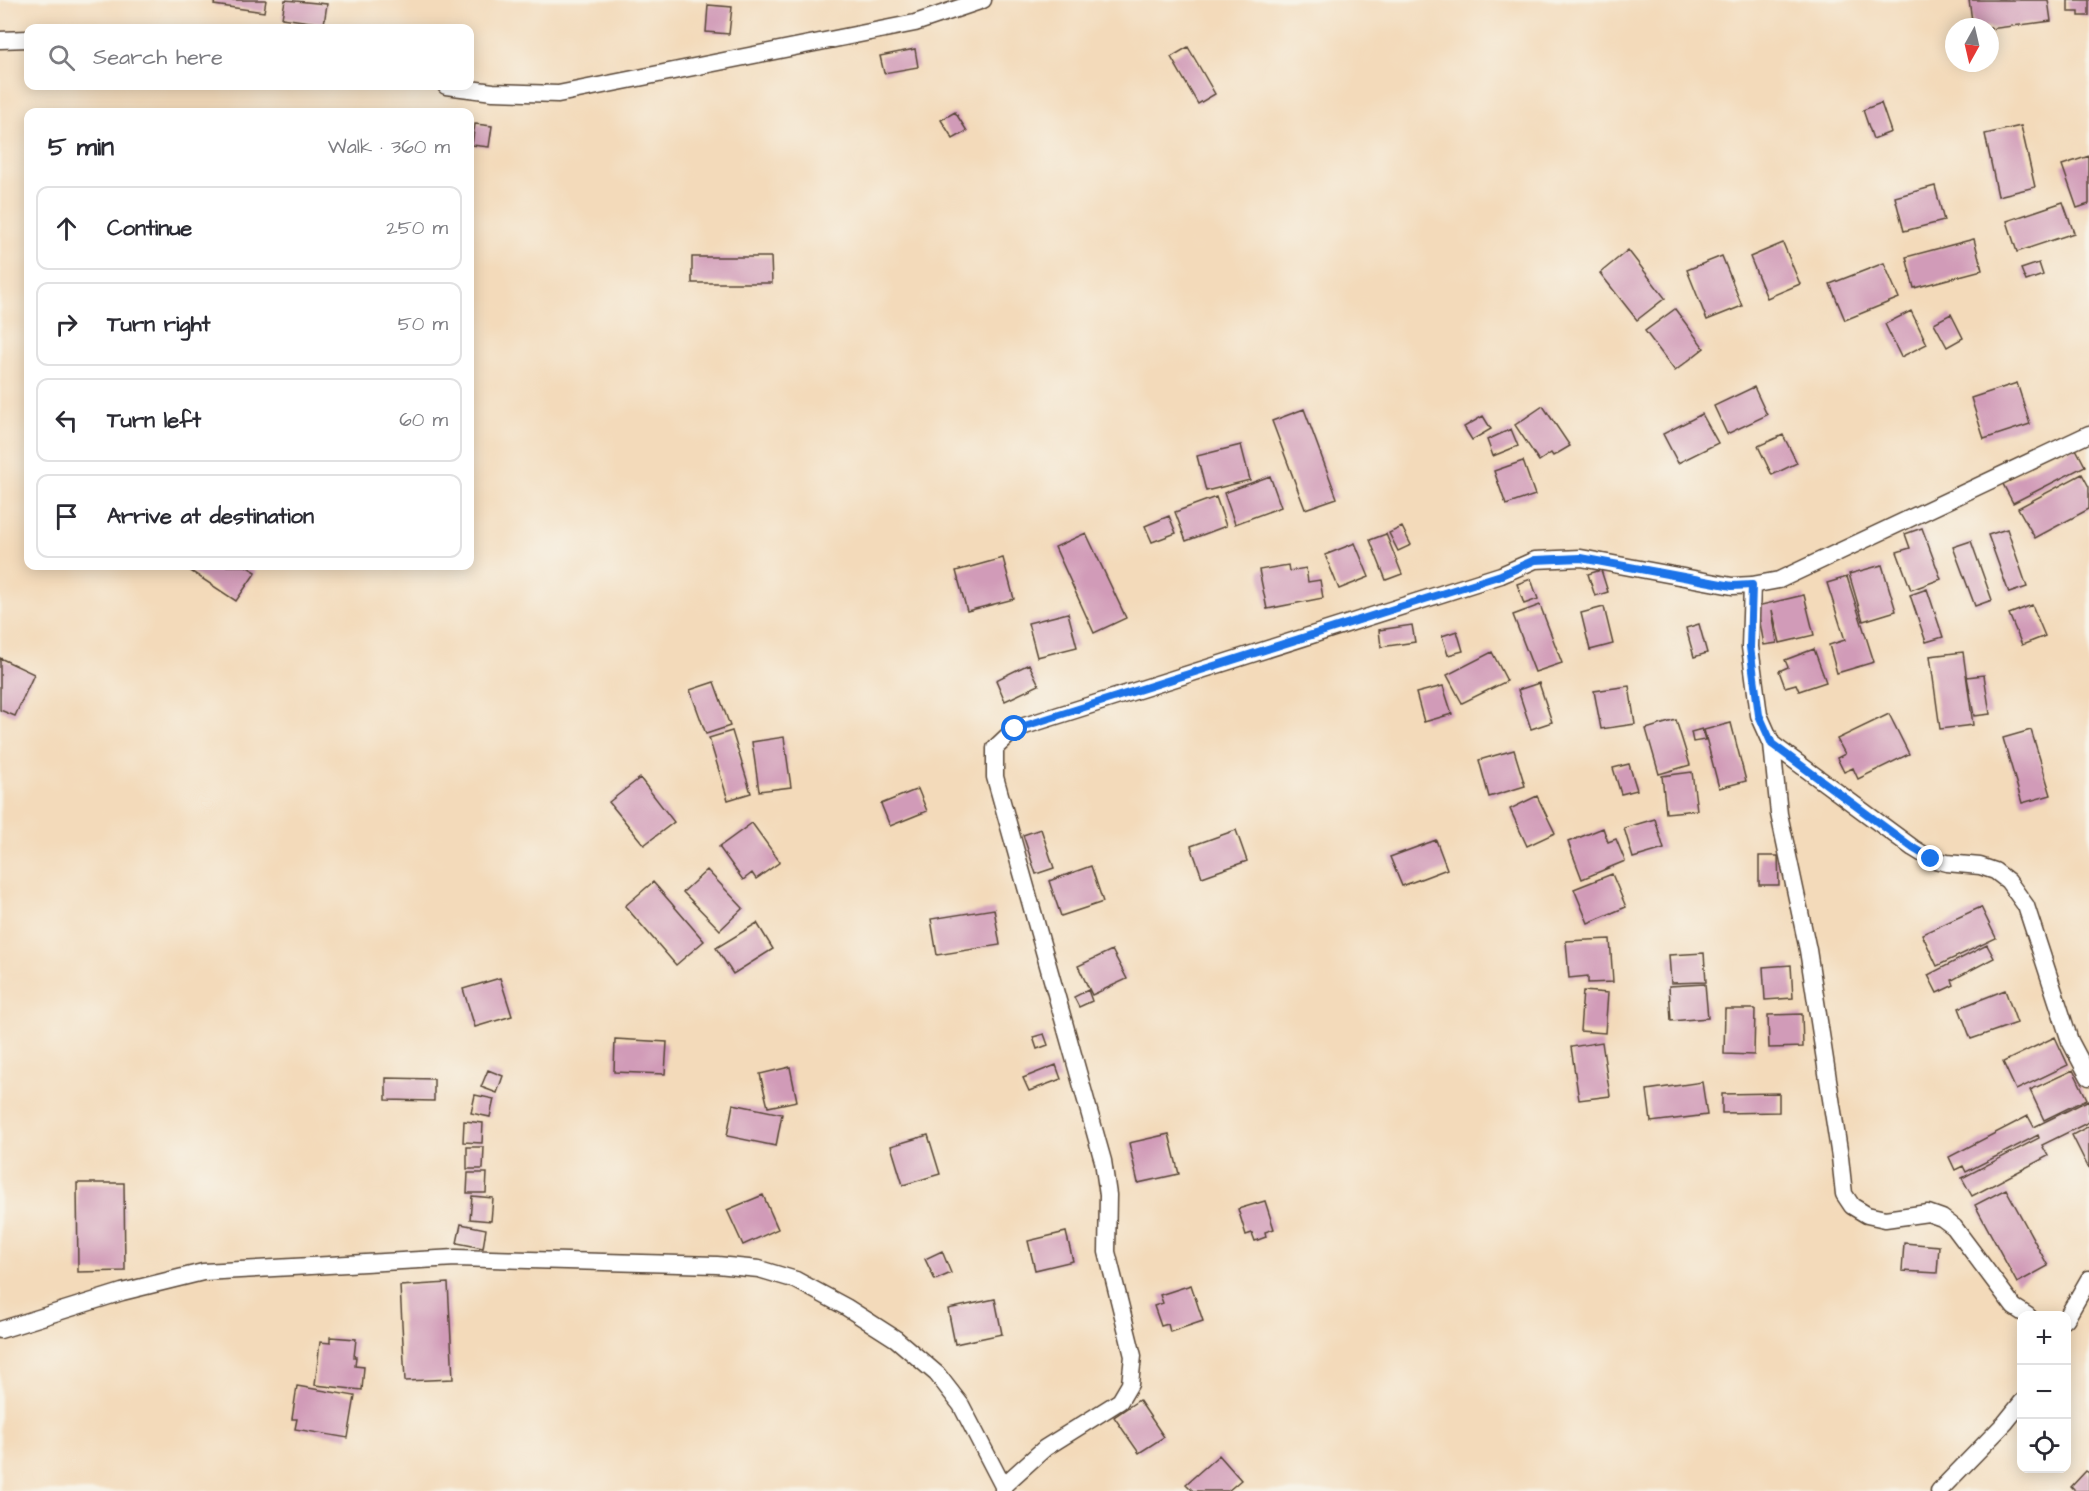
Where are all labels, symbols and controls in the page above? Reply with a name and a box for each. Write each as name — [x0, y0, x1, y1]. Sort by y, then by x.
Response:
north arrow — [1945, 18, 1999, 72]
search box — [24, 24, 474, 90]
icon: search — [45, 41, 78, 74]
text: Search here — [93, 42, 223, 73]
text: 5 min — [48, 129, 114, 165]
text: Walk · 360 m — [328, 133, 450, 161]
icon: ahead — [50, 212, 83, 245]
text: Continue — [107, 213, 192, 244]
text: 250 m — [386, 214, 448, 242]
icon: right — [50, 308, 83, 341]
text: Turn right — [107, 309, 210, 340]
text: 50 m — [398, 310, 448, 338]
icon: left — [50, 404, 83, 437]
text: Turn left — [107, 405, 201, 436]
text: 60 m — [399, 406, 448, 434]
icon: arrive — [50, 500, 83, 533]
text: Arrive at destination — [107, 501, 314, 532]
route start — [1001, 715, 1027, 741]
route end — [1917, 845, 1943, 871]
map controls — [2017, 1311, 2071, 1473]
button: + — [2017, 1311, 2071, 1365]
button: − — [2017, 1365, 2071, 1419]
button: locate — [2017, 1419, 2071, 1473]

